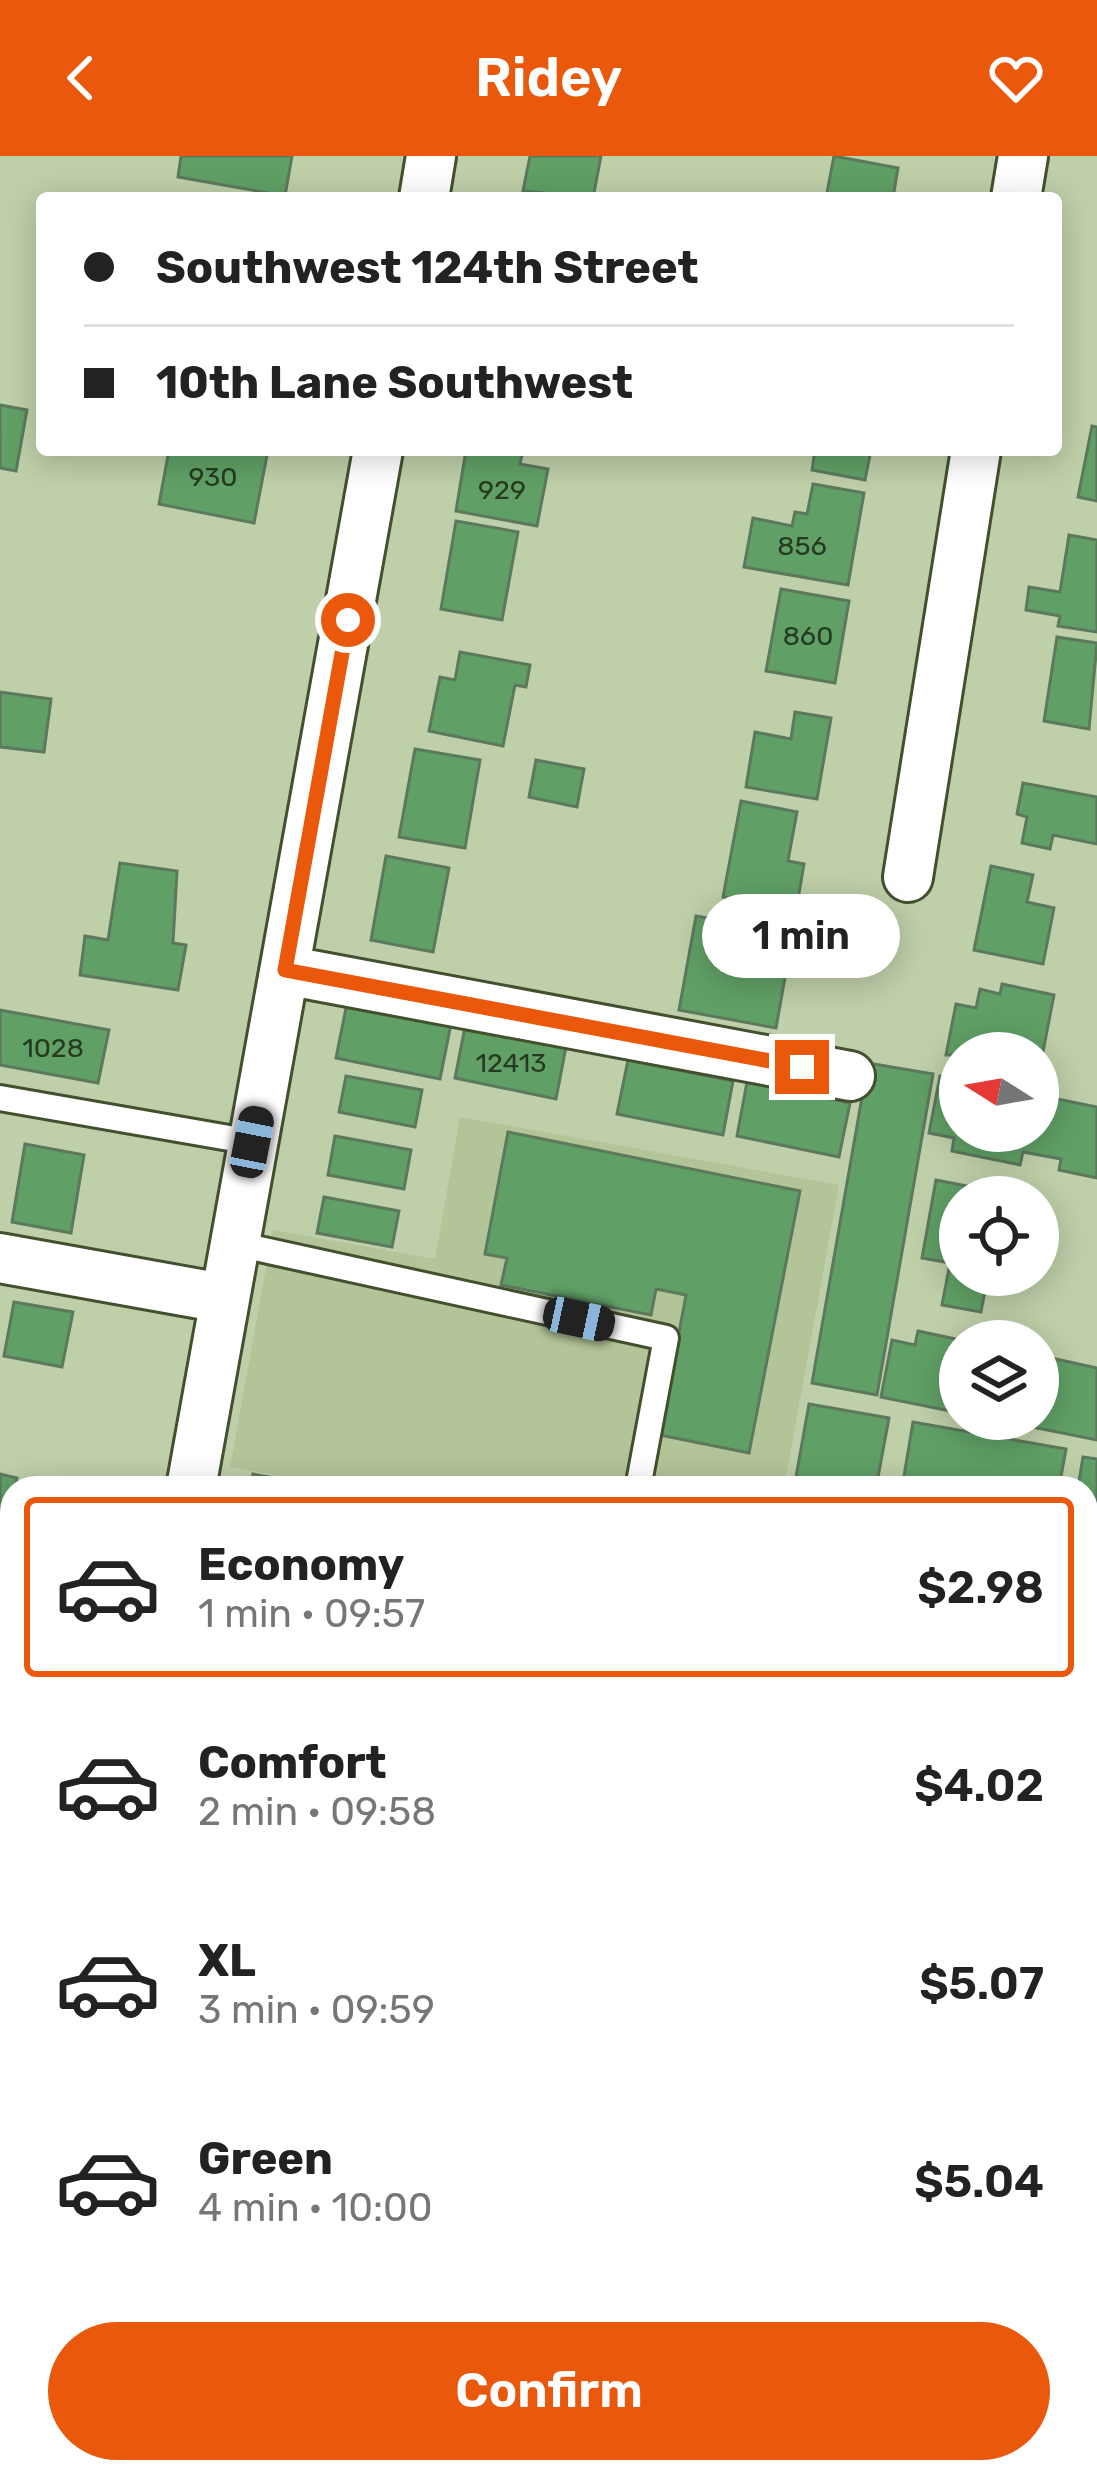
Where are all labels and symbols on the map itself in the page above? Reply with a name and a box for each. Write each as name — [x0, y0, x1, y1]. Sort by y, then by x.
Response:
house number: 930 — [189, 461, 237, 493]
house number: 929 — [478, 474, 526, 506]
house number: 856 — [777, 530, 827, 562]
route start — [321, 593, 375, 647]
house number: 860 — [783, 620, 833, 652]
callout: 1 min — [703, 893, 901, 977]
house number: 1028 — [22, 1032, 84, 1064]
north arrow — [939, 1032, 1059, 1152]
route end — [775, 1040, 829, 1094]
house number: 12413 — [475, 1047, 547, 1079]
car — [227, 1103, 277, 1181]
car — [540, 1294, 618, 1344]

